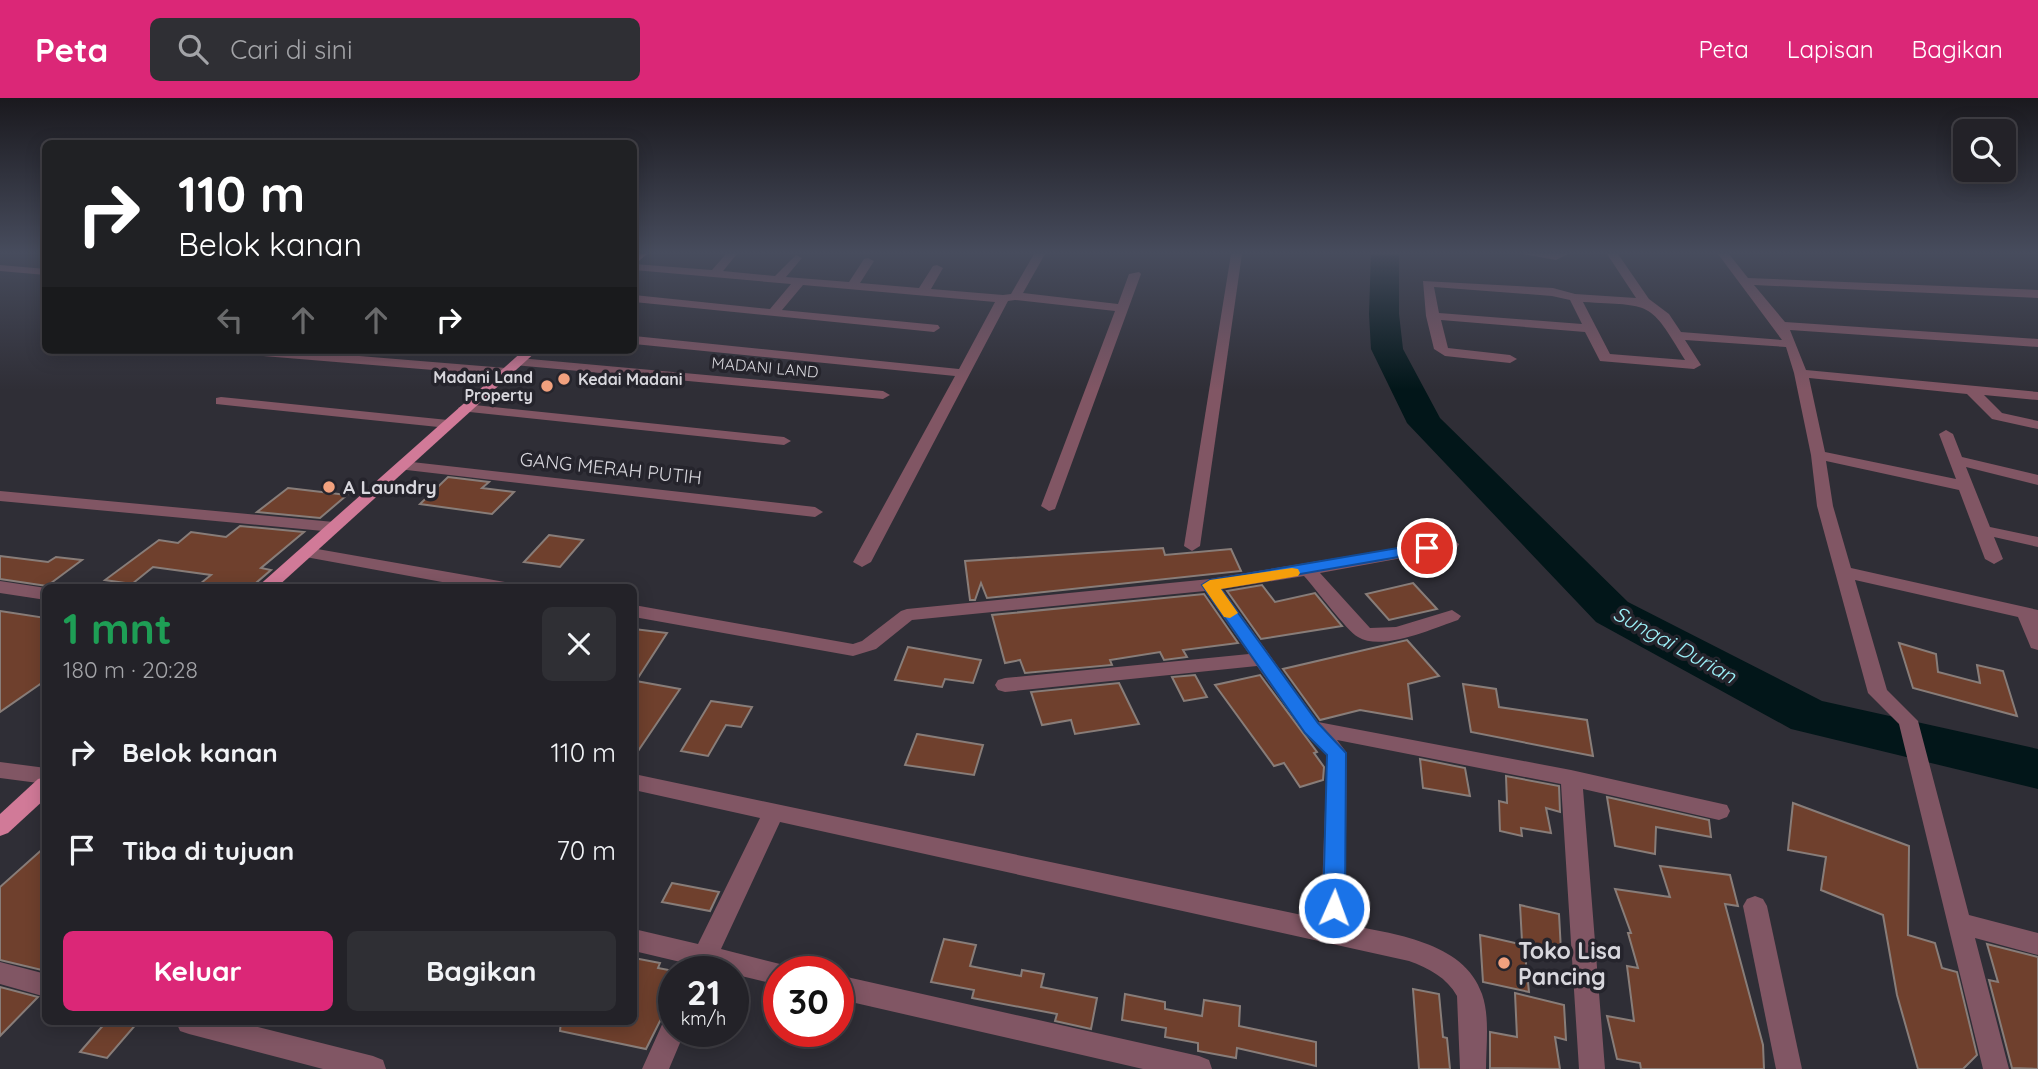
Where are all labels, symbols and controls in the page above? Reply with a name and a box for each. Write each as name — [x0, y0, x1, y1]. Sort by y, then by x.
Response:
search box — [150, 18, 640, 81]
text: Peta — [35, 29, 108, 70]
icon: search — [174, 30, 212, 68]
text: Cari di sini — [230, 33, 352, 66]
text: Peta — [1698, 34, 1749, 64]
text: Lapisan — [1787, 34, 1874, 64]
text: Bagikan — [1912, 34, 2003, 64]
map controls — [1953, 119, 2016, 182]
button: search — [1953, 119, 2016, 182]
text: 110 m — [178, 163, 305, 224]
icon: right — [63, 168, 154, 259]
text: Belok kanan — [178, 224, 362, 264]
icon: left — [211, 301, 249, 339]
icon: ahead — [284, 301, 322, 339]
icon: ahead — [357, 301, 395, 339]
icon: right — [430, 301, 468, 339]
street label: MADANI LAND — [711, 352, 819, 382]
place label: Madani Land Property — [433, 367, 533, 405]
place label: Kedai Madani — [578, 369, 683, 389]
marker: Kedai Madani — [556, 371, 572, 387]
marker: Madani Land Property — [539, 378, 555, 394]
street label: GANG MERAH PUTIH — [519, 447, 703, 489]
place label: A Laundry — [343, 475, 437, 499]
marker: A Laundry — [321, 479, 337, 495]
pin — [1397, 518, 1457, 578]
icon: arrive — [1408, 529, 1446, 567]
water label: Sungai Durian — [1609, 600, 1742, 689]
text: 1 mnt — [63, 602, 172, 655]
button: close — [542, 607, 616, 681]
text: 180 m · 20:28 — [63, 655, 198, 684]
icon: right — [63, 733, 101, 771]
text: Belok kanan — [122, 736, 278, 769]
text: 110 m — [550, 736, 616, 769]
icon: arrive — [63, 831, 101, 869]
text: Tiba di tujuan — [122, 834, 294, 867]
text: 70 m — [556, 834, 616, 867]
position arrow — [1297, 871, 1371, 945]
button: Keluar — [63, 931, 333, 1011]
button: Bagikan — [347, 931, 616, 1011]
place label: Toko Lisa Pancing — [1518, 936, 1621, 991]
marker: Toko Lisa Pancing — [1496, 955, 1512, 971]
speed limit sign: 30 — [763, 956, 854, 1047]
text: 21 — [687, 970, 720, 1014]
text: km/h — [681, 1007, 726, 1030]

